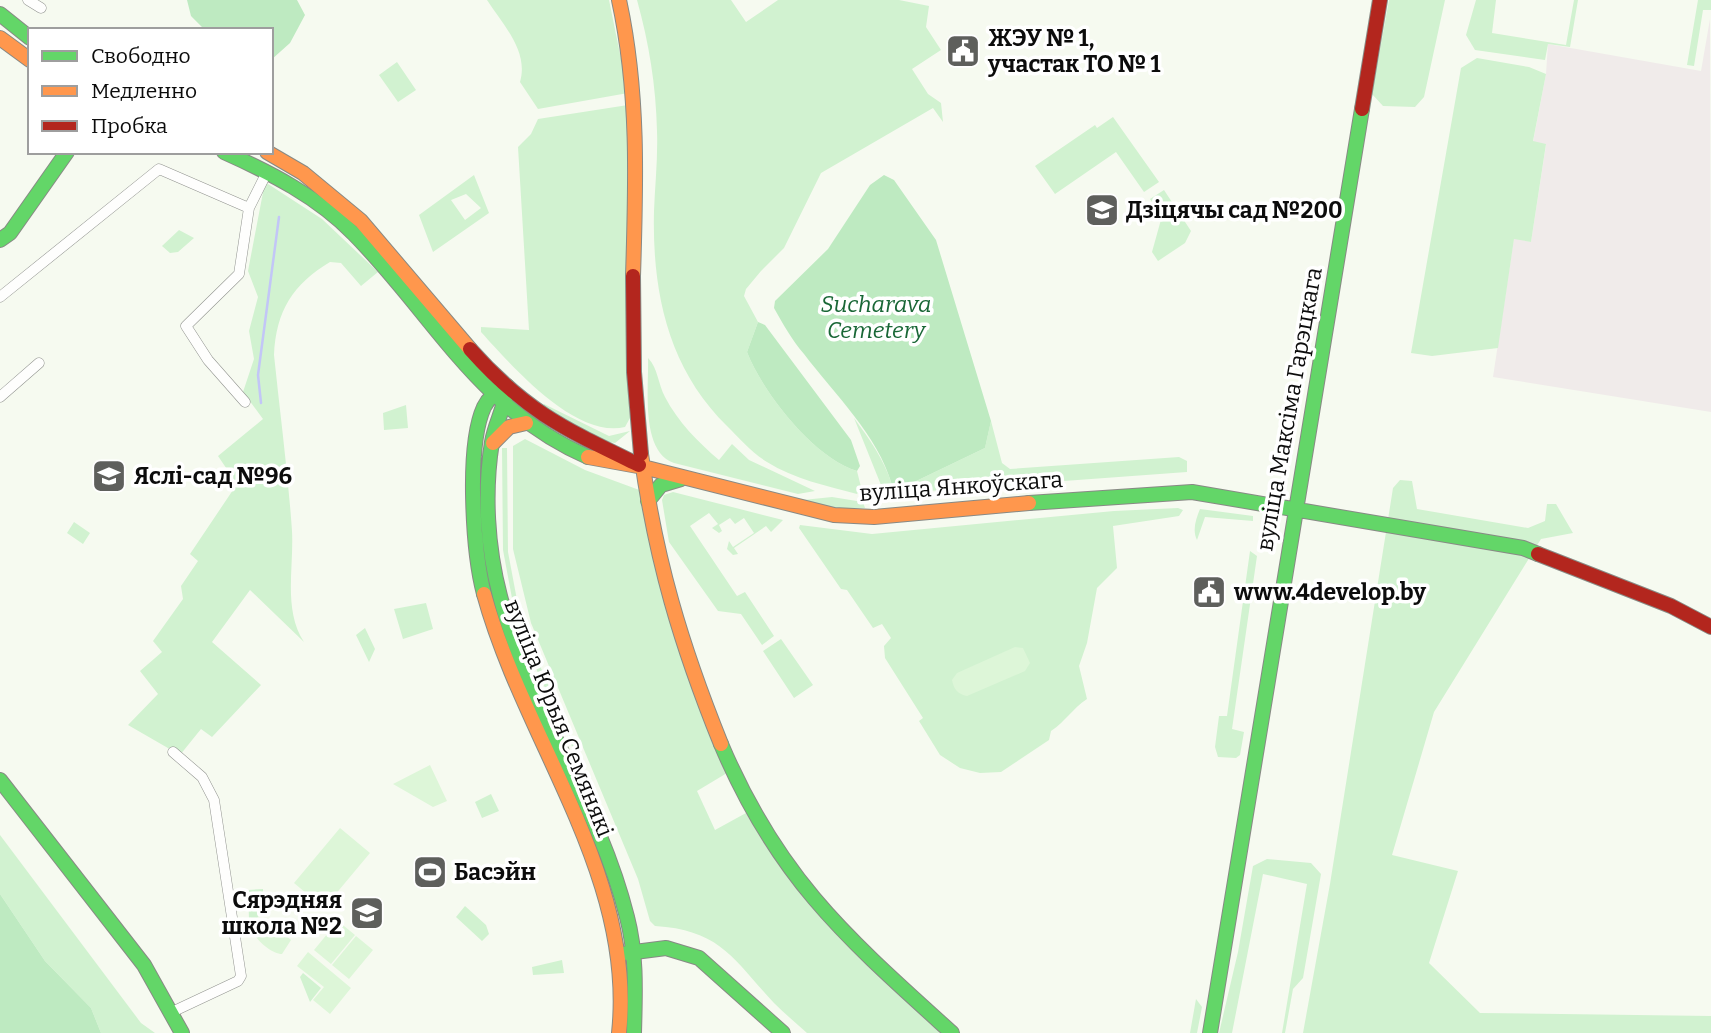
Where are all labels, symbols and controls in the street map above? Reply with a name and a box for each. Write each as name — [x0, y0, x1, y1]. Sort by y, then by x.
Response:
place label: ЖЭУ № 1, участак ТО № 1 — [987, 24, 1161, 78]
legend — [28, 28, 273, 154]
public building icon: ЖЭУ № 1, участак ТО № 1 — [944, 32, 982, 70]
text: Свободно — [91, 43, 191, 69]
text: Медленно — [91, 78, 197, 104]
text: Пробка — [91, 113, 168, 139]
school or university icon: Дзіцячы сад №200 — [1083, 191, 1121, 229]
place label: Дзіцячы сад №200 — [1126, 196, 1343, 224]
street label: вуліца Максіма Гарэцкага — [1250, 265, 1328, 553]
park label: Sucharava Cemetery — [821, 290, 931, 344]
school or university icon: Яслі-сад №96 — [90, 457, 128, 495]
place label: Яслі-сад №96 — [134, 462, 292, 490]
street label: вуліца Янкоўскага — [858, 465, 1064, 507]
public building icon: www.4develop.by — [1190, 573, 1228, 611]
place label: www.4develop.by — [1233, 578, 1426, 606]
street label: вуліца Юрыя Семянякі — [498, 595, 620, 841]
sports icon: Басэйн — [411, 853, 449, 891]
place label: Басэйн — [454, 858, 536, 886]
place label: Сярэдняя школа №2 — [221, 886, 342, 940]
school or university icon: Сярэдняя школа №2 — [348, 894, 386, 932]

